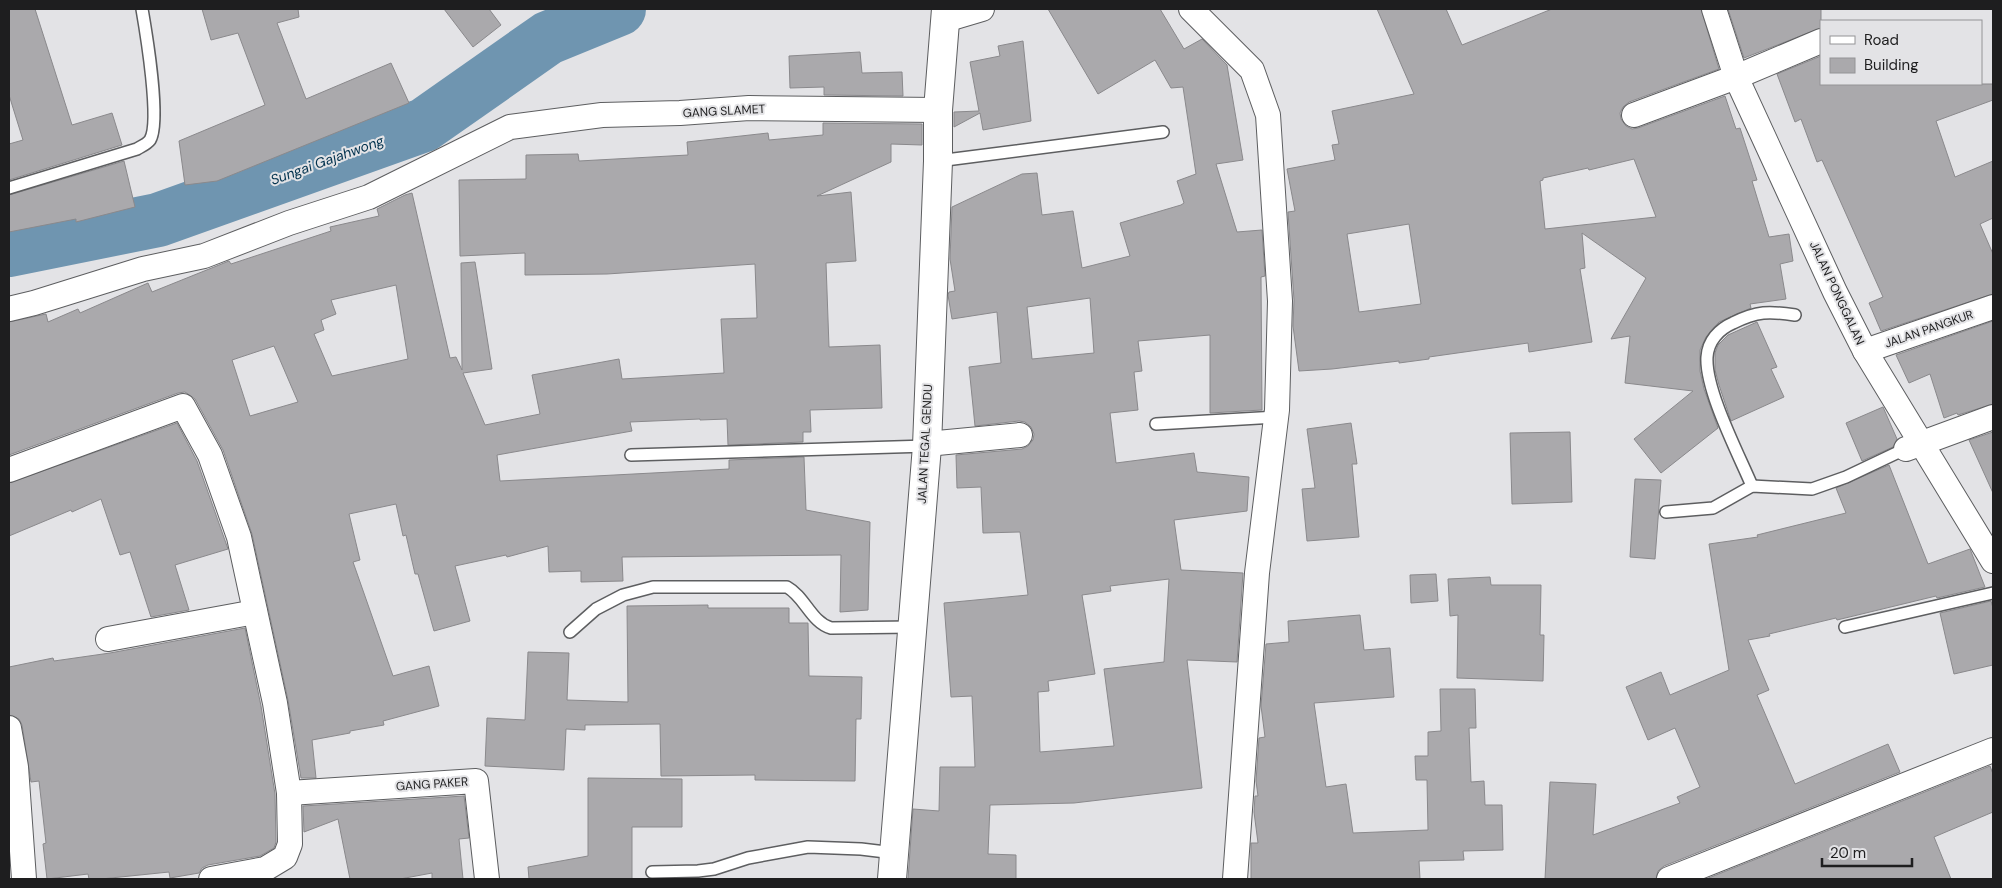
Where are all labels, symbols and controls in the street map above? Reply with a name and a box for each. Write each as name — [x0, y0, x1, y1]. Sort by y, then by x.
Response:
legend — [1820, 20, 1982, 85]
text: Road — [1864, 30, 1899, 50]
text: Building — [1864, 55, 1919, 75]
street label: GANG SLAMET — [682, 101, 766, 121]
water label: Sungai Gajahwong — [268, 131, 386, 189]
street label: JALAN PONGGALAN — [1806, 239, 1868, 347]
street label: JALAN PANGKUR — [1883, 306, 1975, 352]
street label: JALAN TEGAL GENDU — [914, 384, 936, 504]
street label: GANG PAKER — [395, 773, 469, 795]
scale bar — [1822, 836, 1912, 868]
text: 20 m — [1830, 843, 1866, 863]

